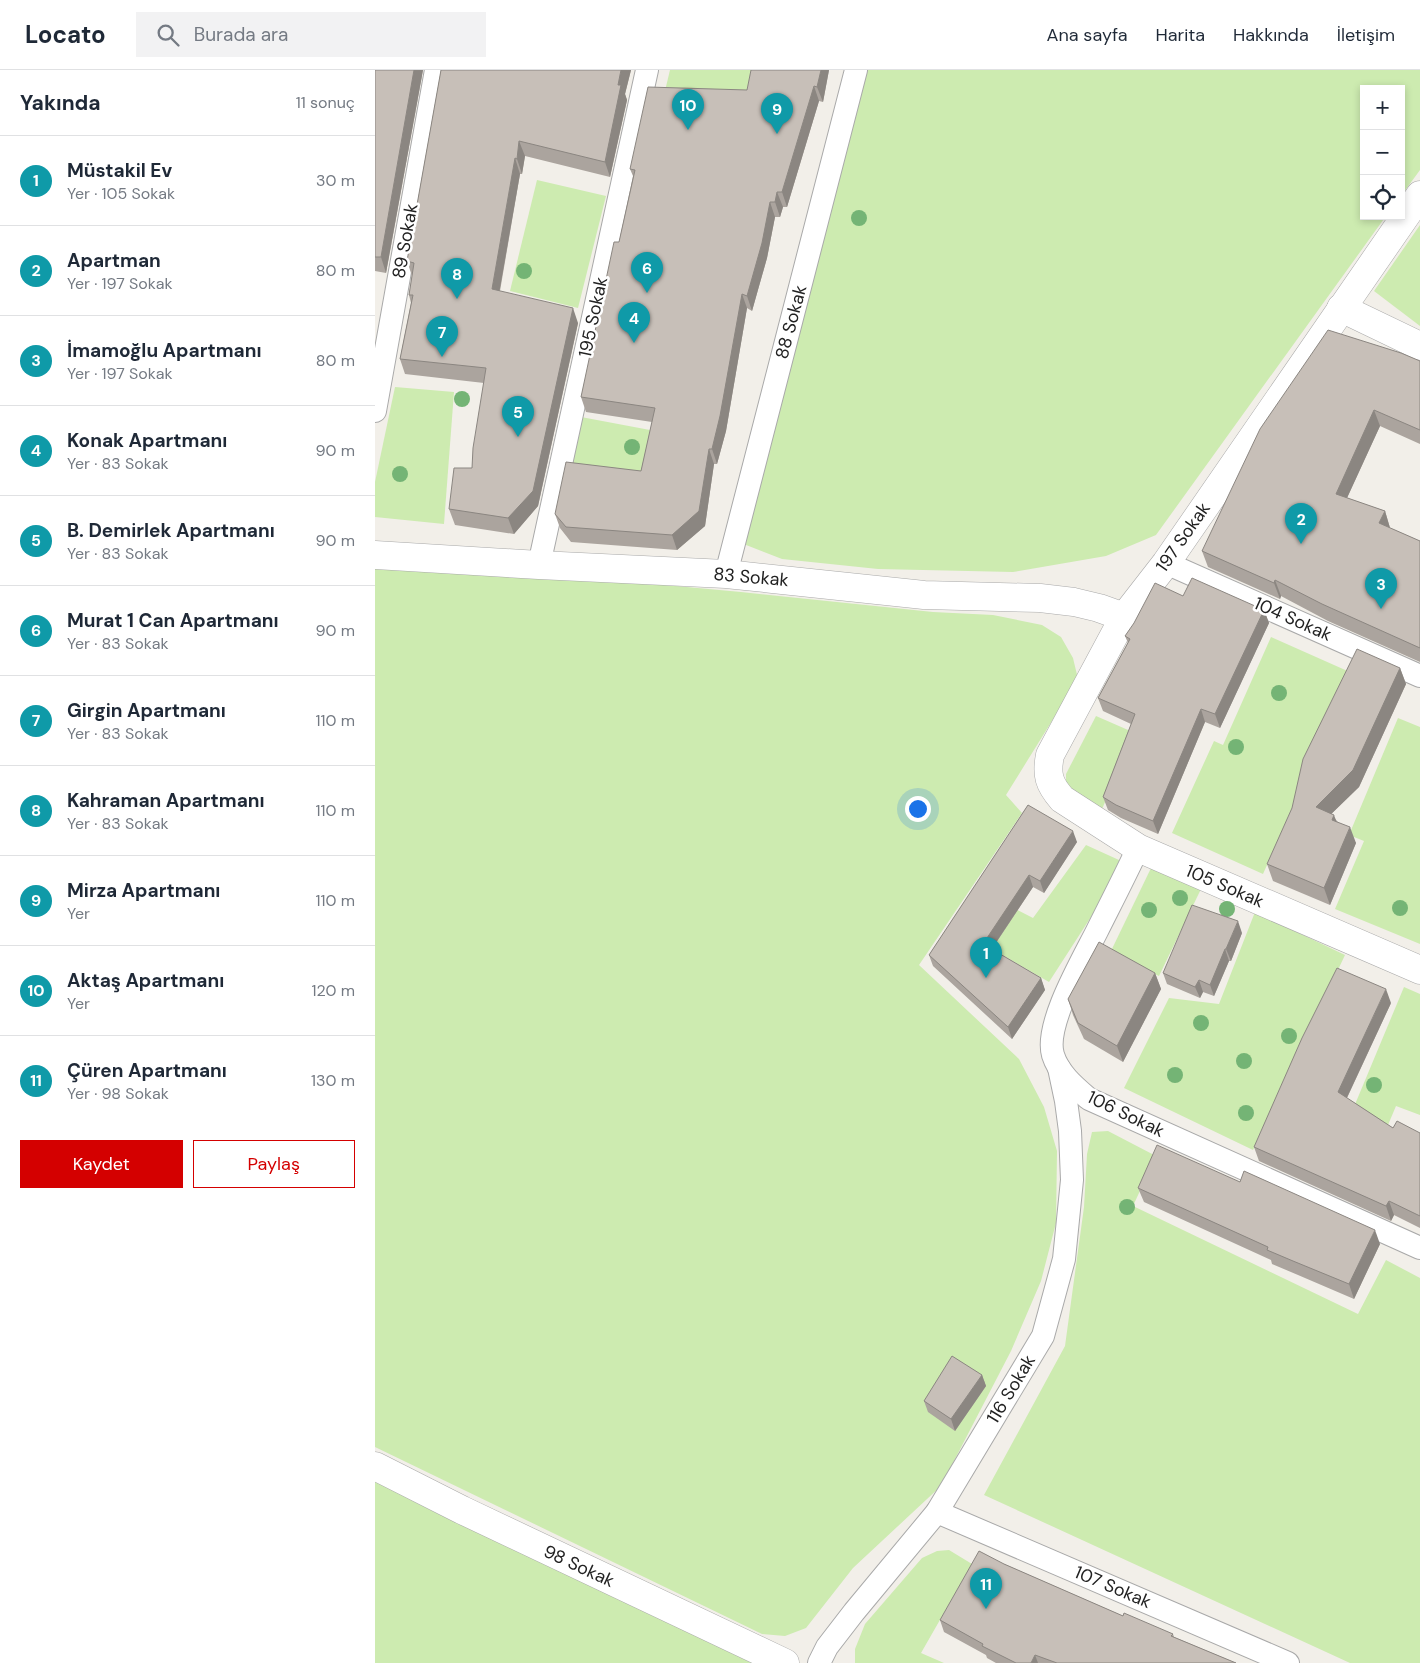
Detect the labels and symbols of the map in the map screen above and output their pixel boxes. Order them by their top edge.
pin: 10 [672,89,704,130]
pin: 9 [761,93,793,134]
street label: 89 Sokak [387,202,423,280]
pin: 6 [631,252,663,293]
pin: 8 [441,258,473,299]
street label: 195 Sokak [573,275,613,359]
street label: 88 Sokak [770,282,812,362]
pin: 4 [618,302,650,343]
pin: 7 [426,316,458,357]
pin: 5 [502,396,534,437]
street label: 197 Sokak [1150,497,1216,577]
pin: 2 [1285,503,1317,544]
street label: 83 Sokak [712,562,790,592]
pin: 3 [1365,568,1397,609]
street label: 104 Sokak [1250,591,1336,647]
your location [905,796,931,822]
street label: 105 Sokak [1182,859,1268,913]
pin: 1 [970,937,1002,978]
street label: 106 Sokak [1083,1085,1169,1143]
street label: 116 Sokak [981,1350,1041,1428]
street label: 98 Sokak [540,1539,618,1593]
street label: 107 Sokak [1071,1560,1155,1614]
pin: 11 [970,1568,1002,1609]

